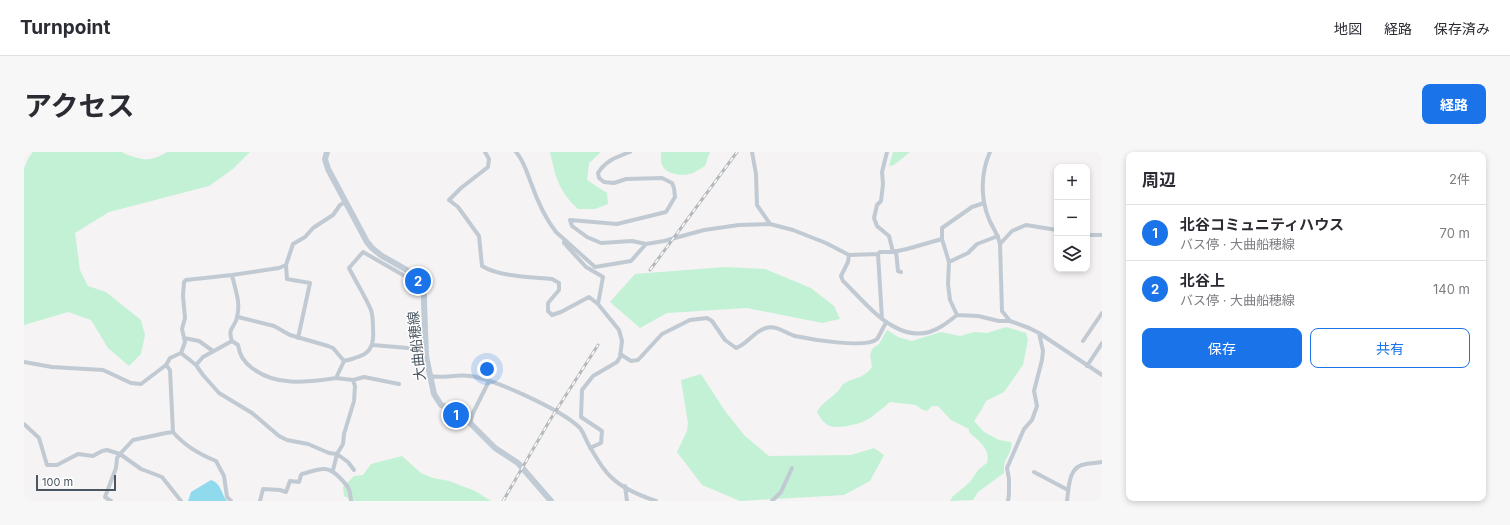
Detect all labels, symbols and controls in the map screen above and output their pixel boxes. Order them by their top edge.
text: Turnpoint [20,16,110,39]
text: 地図 [1334,20,1362,37]
text: 経路 [1384,20,1412,37]
text: 保存済み [1434,20,1490,37]
button: 経路 [1422,84,1486,124]
text: アクセス [24,89,135,123]
map controls [1054,164,1090,272]
button: + [1054,164,1090,200]
text: 周辺 [1142,170,1176,190]
text: 2件 [1449,171,1470,187]
button: − [1054,200,1090,236]
text: 北谷コミュニティハウス [1180,215,1344,234]
text: 1 [1152,225,1158,241]
text: 70 m [1440,225,1470,241]
button: layers [1054,236,1090,272]
text: バス停 · 大曲船穂線 [1180,236,1295,252]
pin: 2 [405,266,431,296]
text: 北谷上 [1180,271,1225,290]
text: 2 [1151,281,1159,297]
text: 140 m [1433,281,1470,297]
text: バス停 · 大曲船穂線 [1180,292,1295,308]
street label: 大曲船穂線 [404,310,428,382]
button: 保存 [1142,328,1302,368]
button: 共有 [1310,328,1470,368]
your location [477,359,497,379]
pin: 1 [443,400,469,430]
scale bar [36,473,116,492]
text: 100 m [42,475,73,489]

